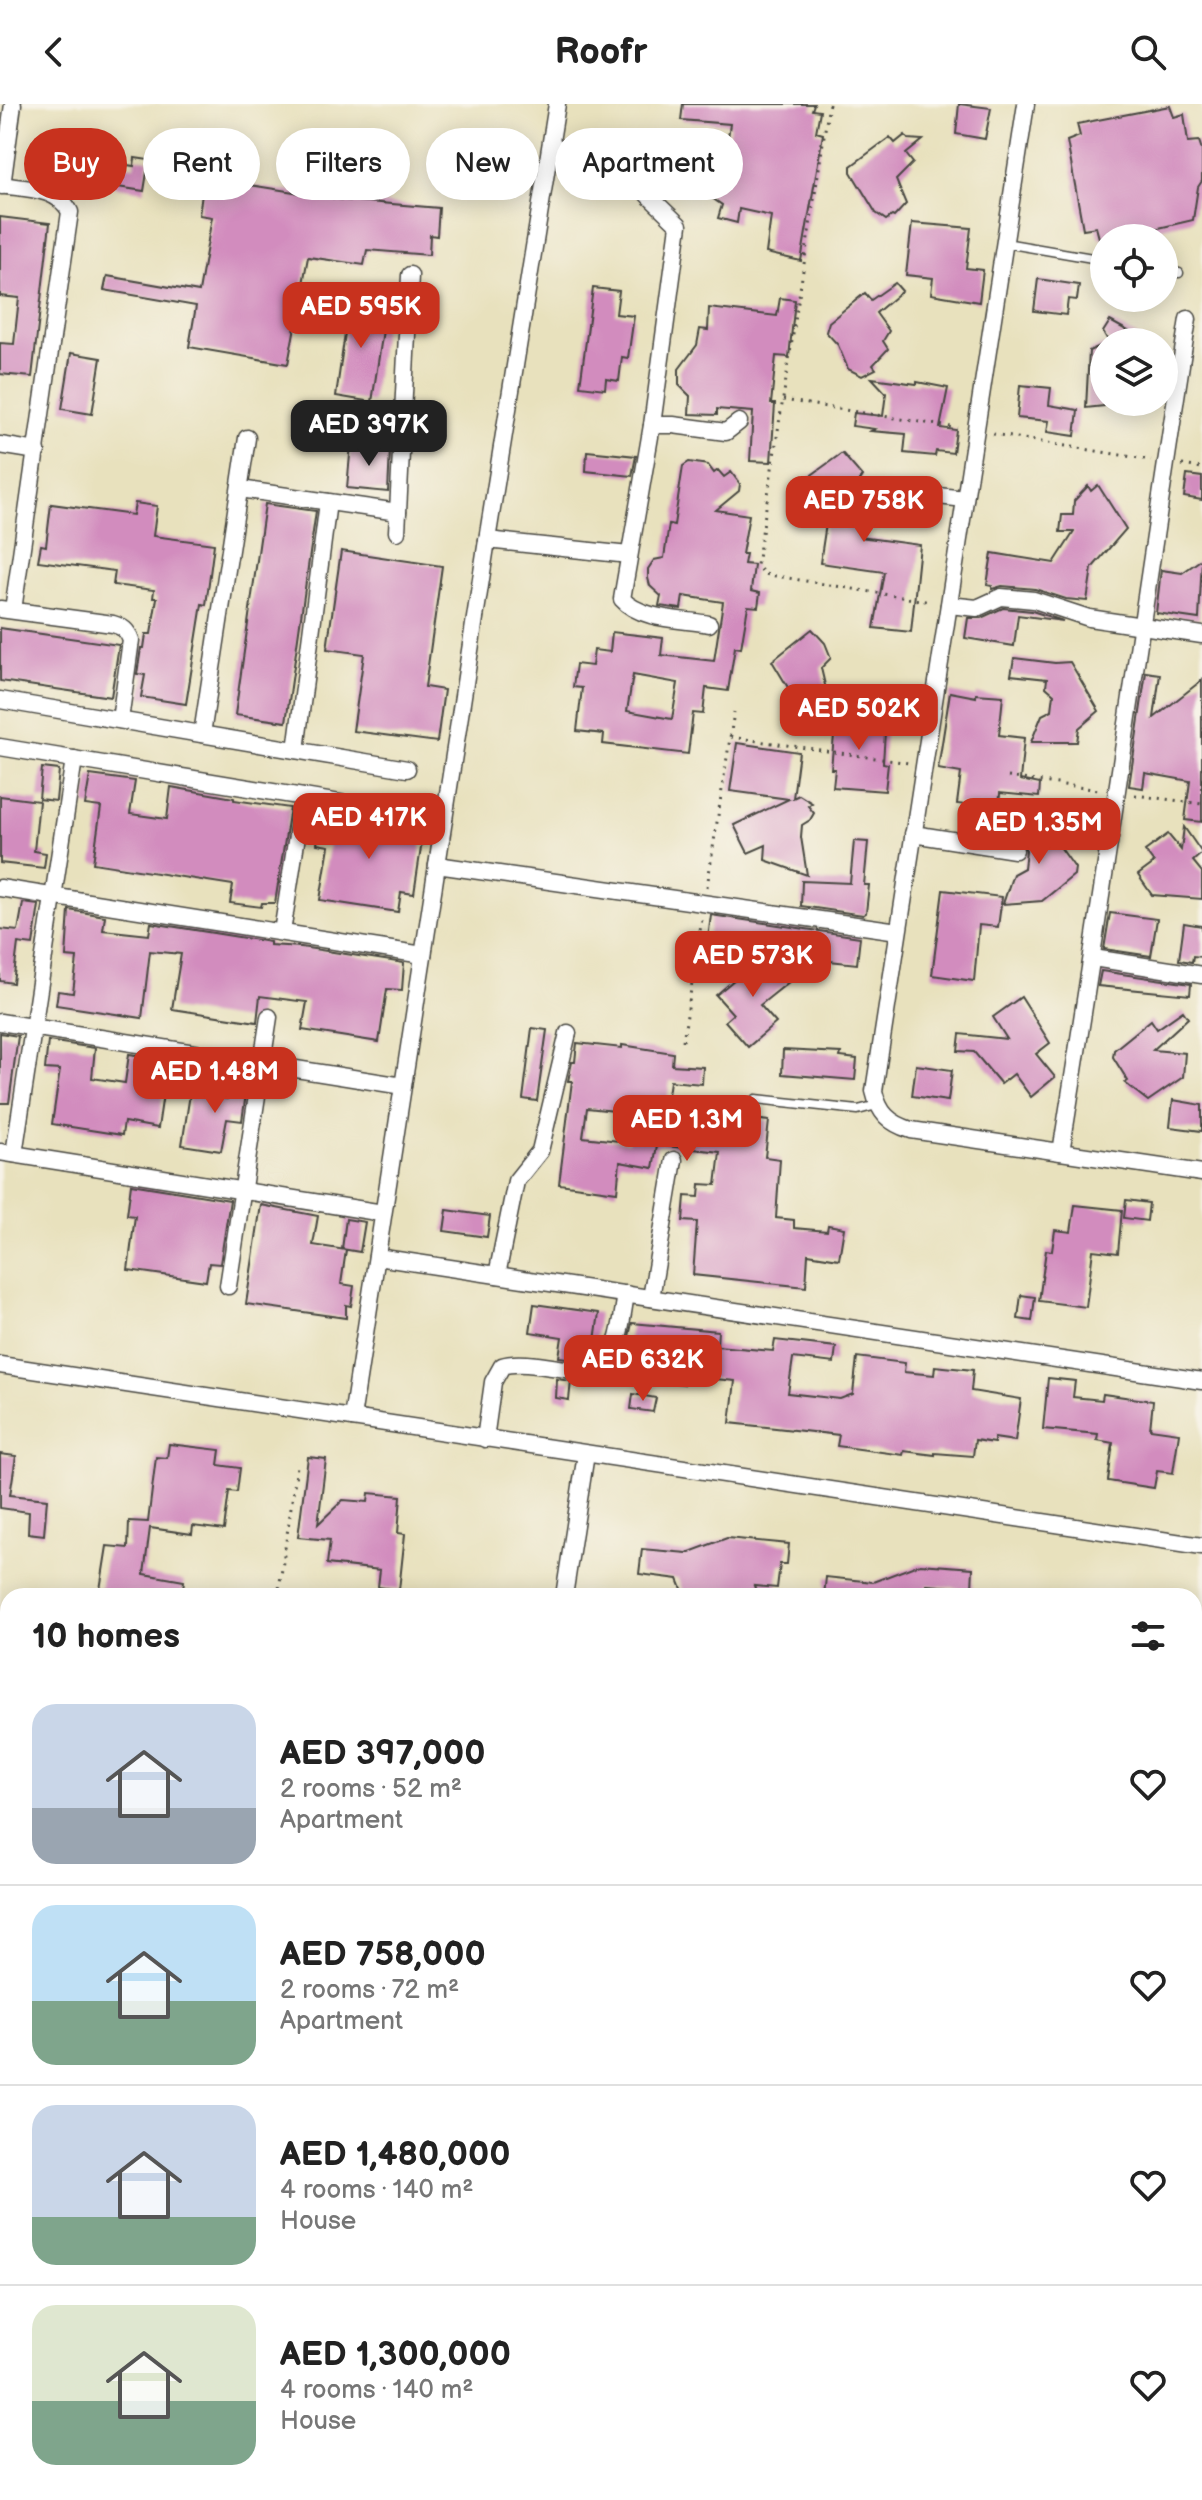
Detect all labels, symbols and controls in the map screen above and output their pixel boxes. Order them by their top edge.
icon: back [32,30,76,74]
icon: search [1126,30,1170,74]
text: Roofr [555,31,647,74]
chip: Buy [24,128,127,200]
chip: Rent [143,128,260,200]
chip: Filters [276,128,410,200]
chip: New [426,128,539,200]
chip: Apartment [555,128,743,200]
map controls [1090,224,1178,416]
button: locate [1090,224,1178,312]
pin: AED 595K [278,282,444,350]
text: AED 595K [301,292,421,323]
button: layers [1090,328,1178,416]
pin: AED 397K [286,400,452,468]
text: AED 397K [309,410,429,441]
pin: AED 758K [781,476,947,544]
text: AED 758K [804,486,924,517]
pin: AED 502K [776,684,942,752]
text: AED 502K [798,694,920,725]
pin: AED 417K [286,793,452,861]
pin: AED 1.35M [947,798,1131,866]
text: AED 417K [311,803,427,834]
text: AED 1.35M [975,808,1103,839]
pin: AED 573K [670,931,836,999]
text: AED 573K [693,941,813,972]
pin: AED 1.48M [123,1047,307,1115]
text: AED 1.48M [151,1057,279,1088]
pin: AED 1.3M [604,1095,770,1163]
text: AED 1.3M [631,1105,743,1136]
pin: AED 632K [560,1335,726,1403]
text: AED 632K [582,1345,704,1376]
icon: filters [1126,1614,1170,1658]
text: 10 homes [32,1616,180,1657]
text: AED 397,000 [280,1733,485,1774]
icon: home [96,1736,192,1832]
icon: heart [1126,1762,1170,1806]
text: 2 rooms · 52 m² [280,1774,462,1805]
text: Apartment [280,1805,403,1836]
text: AED 758,000 [280,1934,486,1975]
icon: home [96,1937,192,2033]
icon: heart [1126,1963,1170,2007]
text: 2 rooms · 72 m² [280,1975,459,2006]
text: Apartment [280,2006,403,2037]
text: AED 1,480,000 [280,2134,510,2175]
icon: home [96,2137,192,2233]
icon: heart [1126,2163,1170,2207]
text: 4 rooms · 140 m² [280,2175,474,2206]
text: House [280,2206,356,2237]
text: AED 1,300,000 [280,2334,511,2375]
icon: home [96,2337,192,2433]
icon: heart [1126,2363,1170,2407]
text: 4 rooms · 140 m² [280,2375,474,2406]
text: House [280,2406,356,2437]

